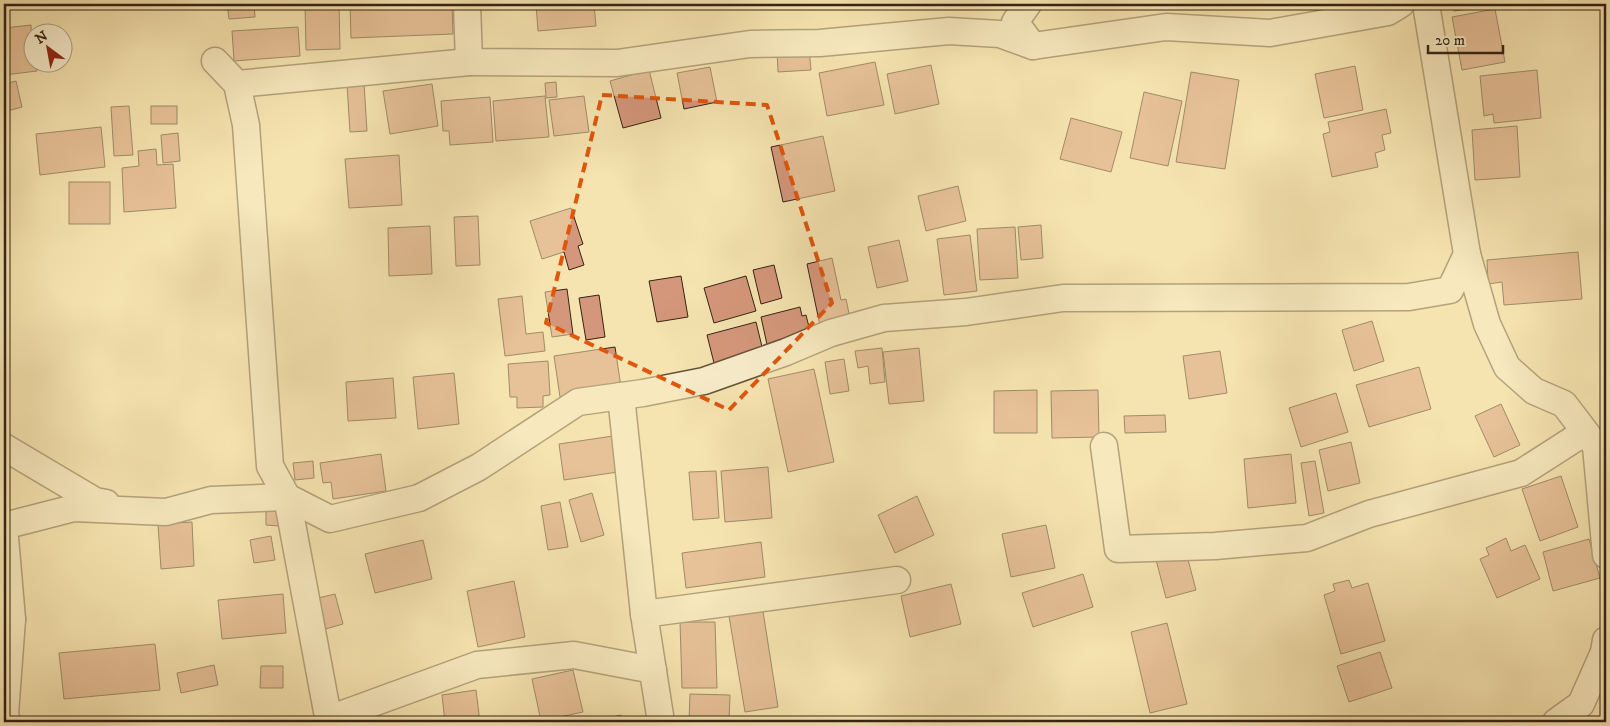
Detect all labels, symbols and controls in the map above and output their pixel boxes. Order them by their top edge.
north arrow [22,22,72,72]
scale bar [1428,22,1502,54]
text: N [32,27,52,49]
text: 20 m [1435,31,1465,50]

